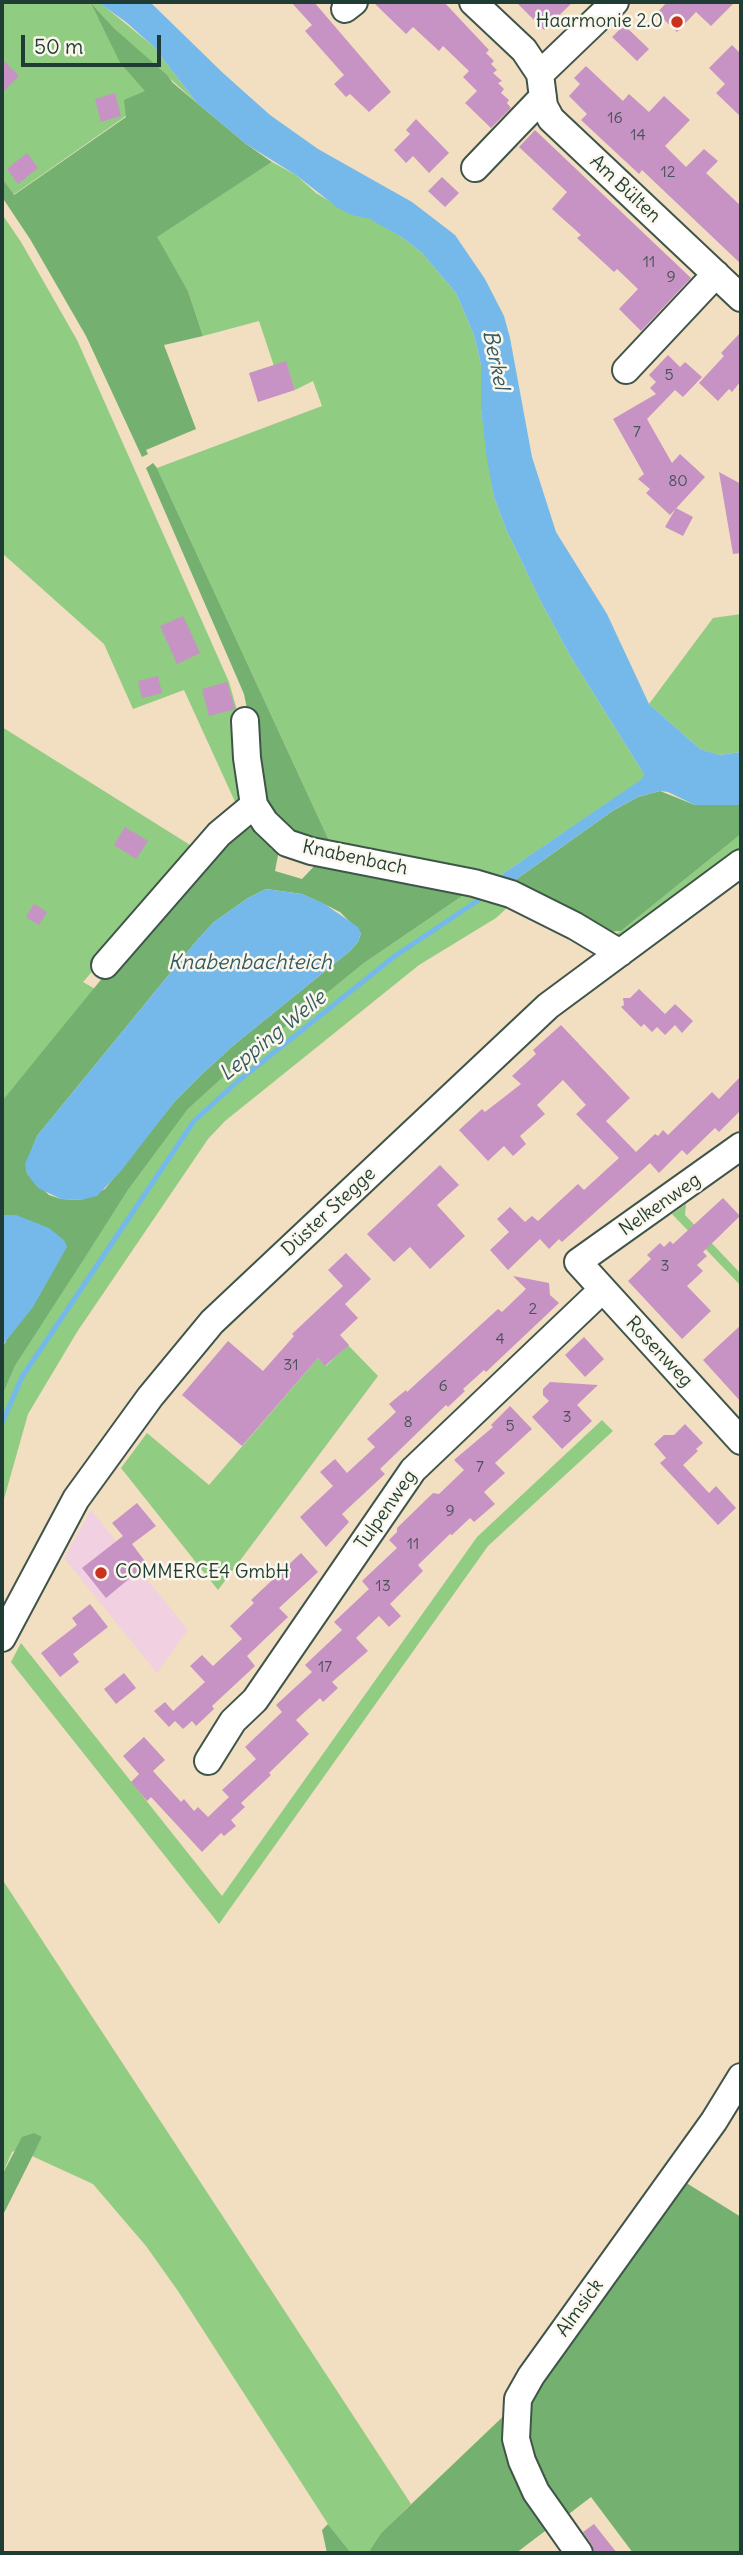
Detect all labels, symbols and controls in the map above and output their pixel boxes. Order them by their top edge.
place label: Haarmonie 2.0 [536,11,663,33]
marker: Haarmonie 2.0 [669,14,685,30]
scale bar [24,21,164,65]
text: 50 m [34,33,83,60]
house number: 16 [607,108,623,128]
house number: 14 [630,125,646,145]
street label: Am Bülten [585,150,665,228]
house number: 12 [660,162,676,182]
house number: 11 [643,252,655,272]
house number: 9 [666,267,676,287]
water label: Berkel [476,328,514,392]
house number: 5 [664,365,674,385]
house number: 7 [633,422,641,442]
house number: 80 [668,471,688,491]
street label: Knabenbach [300,836,410,880]
water label: Knabenbachteich [168,950,332,976]
water label: Lepping Welle [215,985,331,1087]
street label: Düster Stegge [277,1163,381,1261]
street label: Nelkenweg [615,1169,705,1241]
house number: 3 [660,1256,670,1276]
house number: 2 [529,1299,537,1319]
street label: Rosenweg [621,1312,697,1392]
house number: 4 [495,1329,505,1349]
house number: 31 [283,1355,299,1375]
house number: 6 [438,1376,448,1396]
house number: 3 [562,1407,572,1427]
house number: 8 [403,1412,413,1432]
house number: 5 [505,1416,515,1436]
house number: 7 [476,1457,484,1477]
street label: Tulpenweg [350,1466,422,1554]
house number: 9 [445,1501,455,1521]
house number: 11 [407,1534,419,1554]
place label: COMMERCE4 GmbH [115,1562,289,1584]
marker: COMMERCE4 GmbH [93,1565,109,1581]
house number: 13 [375,1576,391,1596]
house number: 17 [318,1657,332,1677]
street label: Almsick [552,2275,608,2341]

